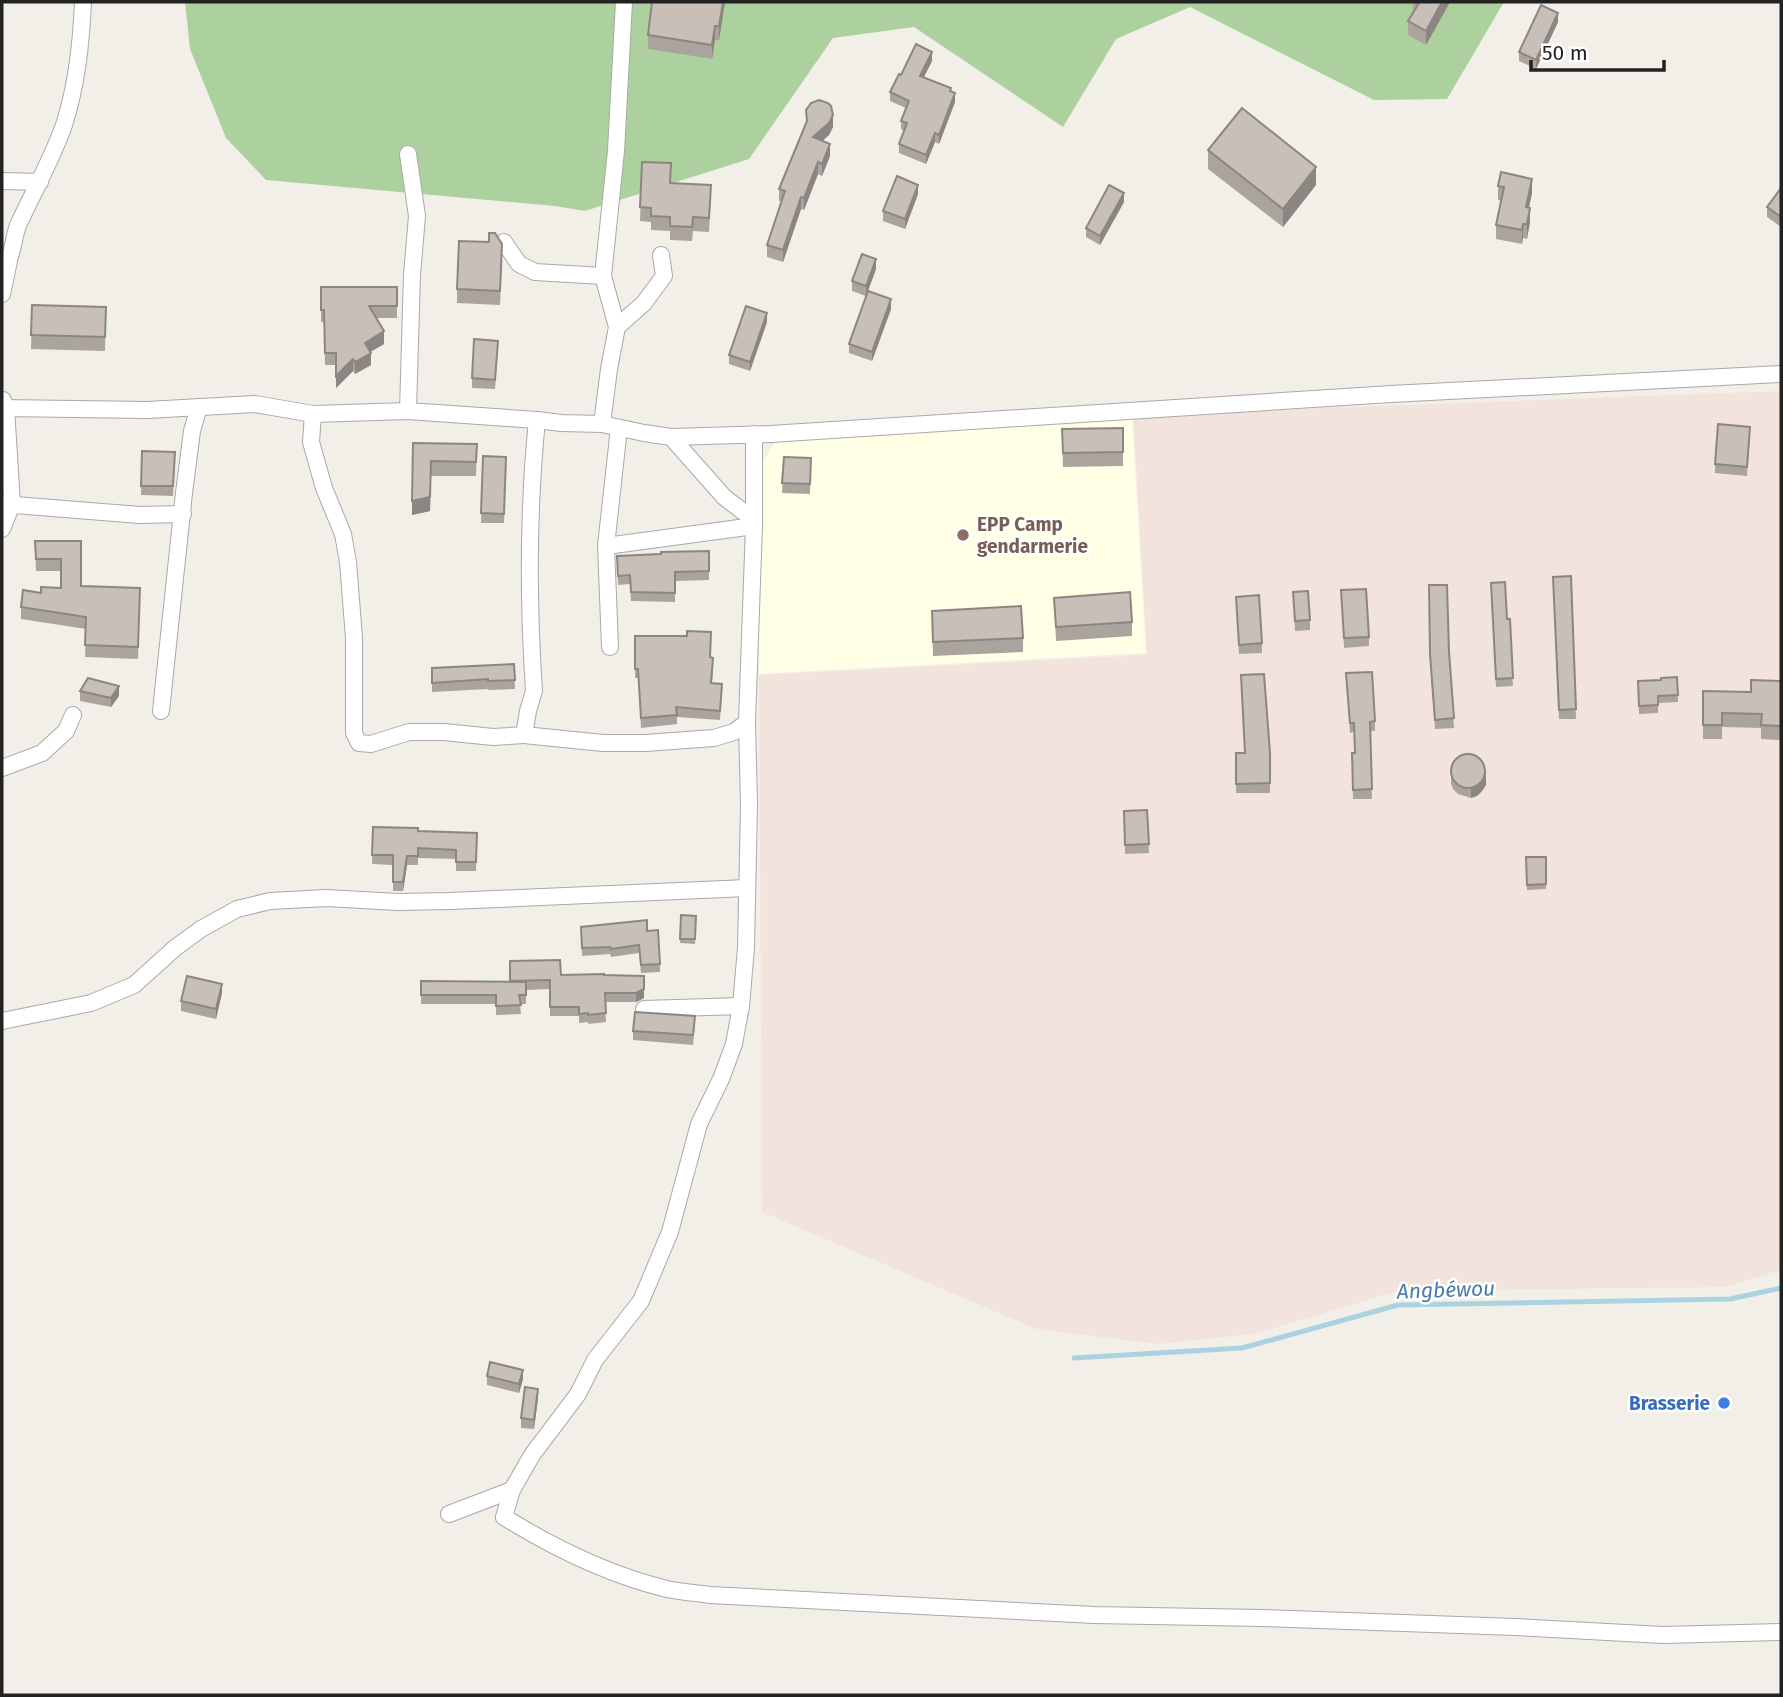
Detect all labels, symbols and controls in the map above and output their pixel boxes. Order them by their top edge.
scale bar [1531,28,1664,72]
text: 50 m [1542,40,1588,66]
place label: EPP Camp gendarmerie [977,513,1088,558]
marker: EPP Camp gendarmerie [955,527,971,543]
water label: Angbéwou [1395,1275,1496,1305]
place label: Brasserie [1629,1392,1710,1415]
marker: Brasserie [1716,1395,1732,1411]

